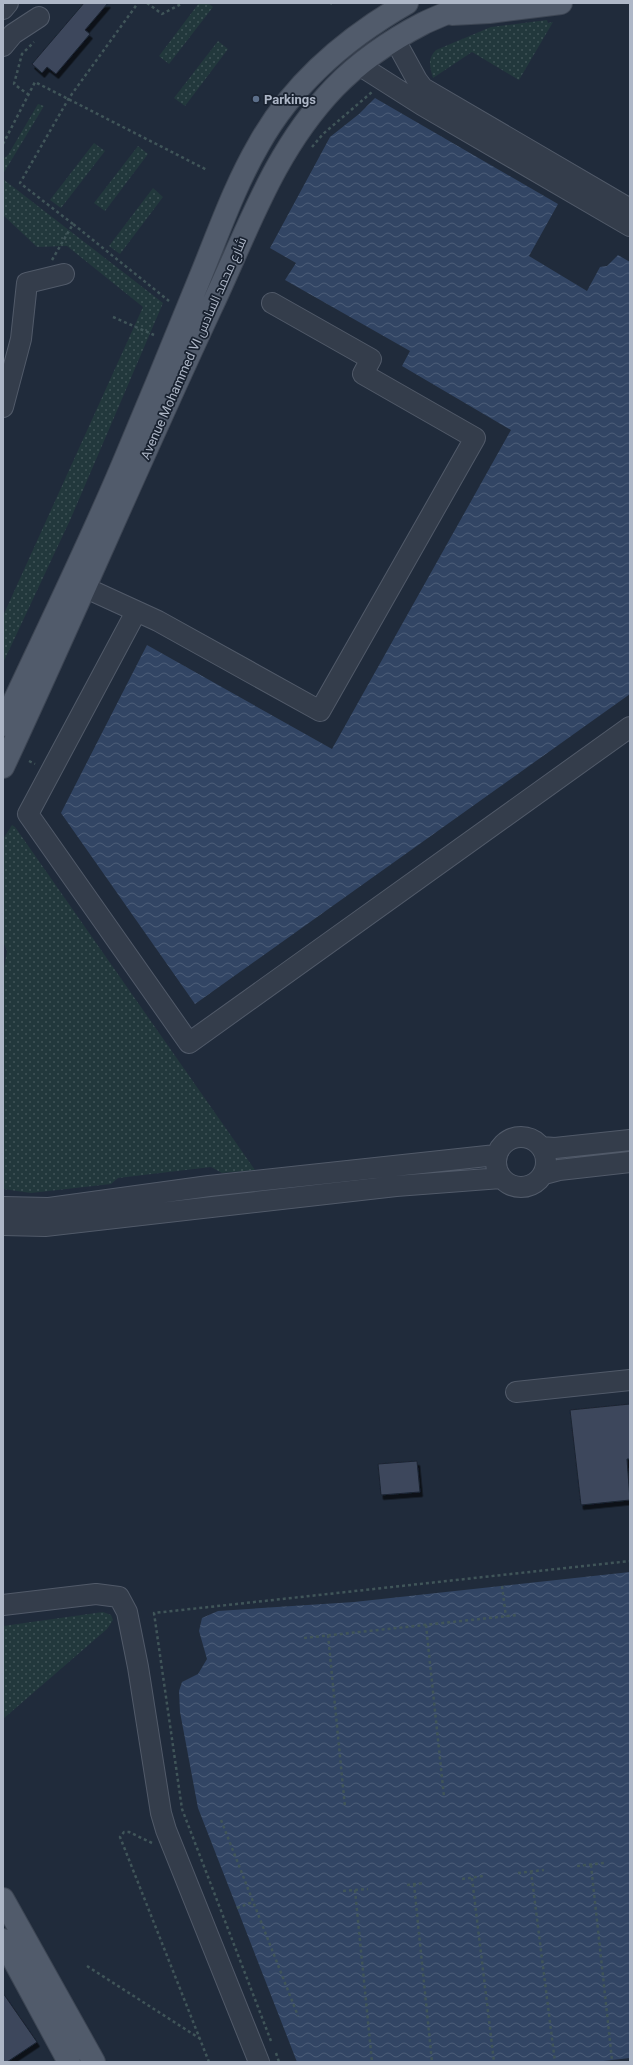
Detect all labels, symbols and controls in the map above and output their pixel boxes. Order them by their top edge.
place label: Parkings [264,92,316,107]
marker: Parkings [251,94,261,104]
street label: Avenue Mohammed VI شارع محمد السادس [137,235,250,462]

